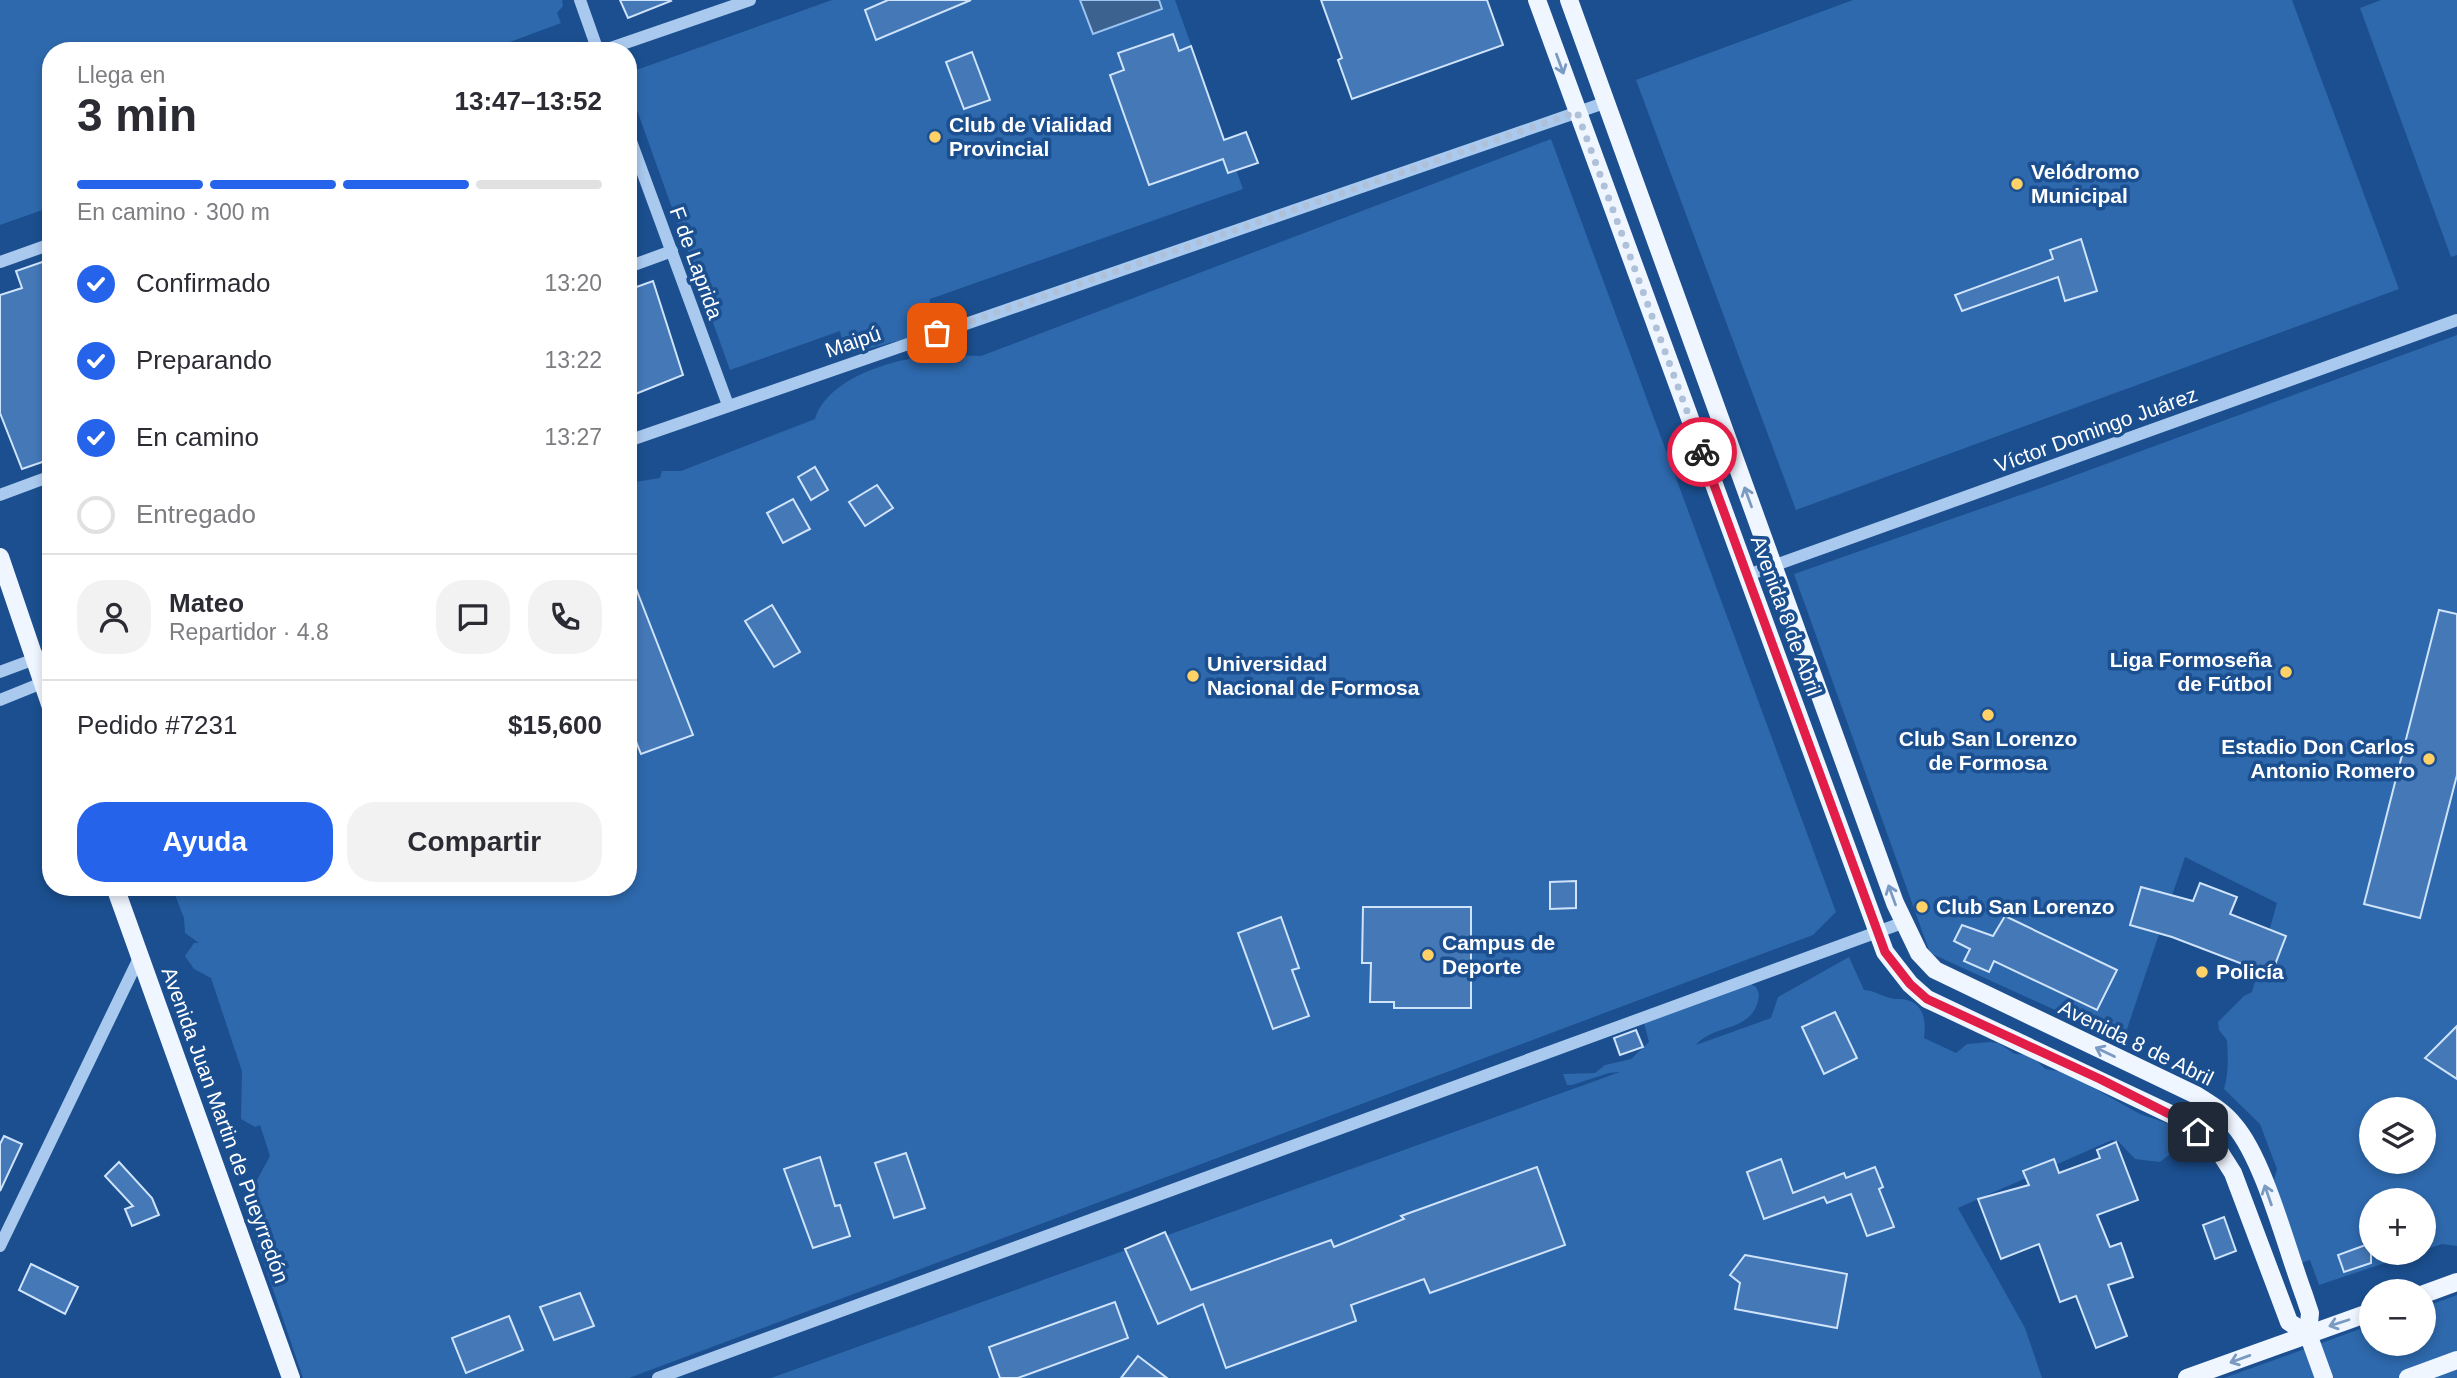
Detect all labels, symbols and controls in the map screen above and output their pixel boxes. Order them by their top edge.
one-way arrow [1555,53,1567,75]
text: Llega en [77,62,165,88]
text: 13:47–13:52 [455,86,602,116]
text: 3 min [77,89,197,141]
place label: Club de Vialidad Provincial [949,113,1112,160]
marker: Club de Vialidad Provincial [927,129,943,145]
place label: Velódromo Municipal [2031,160,2140,207]
marker: Velódromo Municipal [2009,176,2025,192]
text: En camino · 300 m [77,199,270,225]
street label: F de Laprida [665,203,728,322]
icon: check [77,265,115,303]
text: Confirmado [136,268,270,298]
text: 13:20 [544,270,602,296]
pin [907,303,967,363]
icon: bag [918,314,956,352]
street label: Maipú [822,321,884,362]
icon: check [77,342,115,380]
text: Preparando [136,345,272,375]
text: 13:22 [544,347,602,373]
street label: Víctor Domingo Juárez [1992,382,2200,477]
courier [1667,417,1737,487]
icon: check [77,419,115,457]
text: En camino [136,422,259,452]
text: 13:27 [544,424,602,450]
icon: bike [1683,433,1721,471]
one-way arrow [1741,486,1753,508]
text: Entregado [136,499,256,529]
street label: Avenida 8 de Abril [1747,533,1826,699]
button: person [77,580,151,654]
button: chat [436,580,510,654]
button: phone [528,580,602,654]
text: Mateo [169,588,244,618]
text: Repartidor · 4.8 [169,619,329,645]
place label: Liga Formoseña de Fútbol [2110,648,2272,695]
place label: Universidad Nacional de Formosa [1207,652,1420,699]
marker: Liga Formoseña de Fútbol [2278,664,2294,680]
marker: Universidad Nacional de Formosa [1185,668,1201,684]
marker: Club San Lorenzo de Formosa [1980,707,1996,723]
text: Pedido #7231 [77,710,237,740]
text: $15,600 [508,710,602,740]
place label: Club San Lorenzo de Formosa [1899,727,2077,774]
place label: Estadio Don Carlos Antonio Romero [2221,735,2415,782]
marker: Estadio Don Carlos Antonio Romero [2421,751,2437,767]
button: Ayuda [77,802,333,882]
button: Compartir [347,802,602,882]
one-way arrow [1885,885,1897,907]
place label: Club San Lorenzo [1936,895,2115,918]
marker: Club San Lorenzo [1914,899,1930,915]
place label: Campus de Deporte [1442,931,1555,978]
marker: Campus de Deporte [1420,947,1436,963]
place label: Policía [2216,960,2284,983]
street label: Avenida Juan Martin de Pueyrredón [157,964,294,1286]
marker: Policía [2194,964,2210,980]
street label: Avenida 8 de Abril [2055,995,2217,1090]
one-way arrow [2095,1045,2116,1059]
map controls [2359,1097,2436,1356]
button: layers [2359,1097,2436,1174]
pin [2168,1102,2228,1162]
icon: home [2179,1113,2217,1151]
one-way arrow [2261,1184,2274,1206]
button: + [2359,1188,2436,1265]
button: − [2359,1279,2436,1356]
one-way arrow [2329,1318,2351,1330]
one-way arrow [2229,1354,2251,1366]

